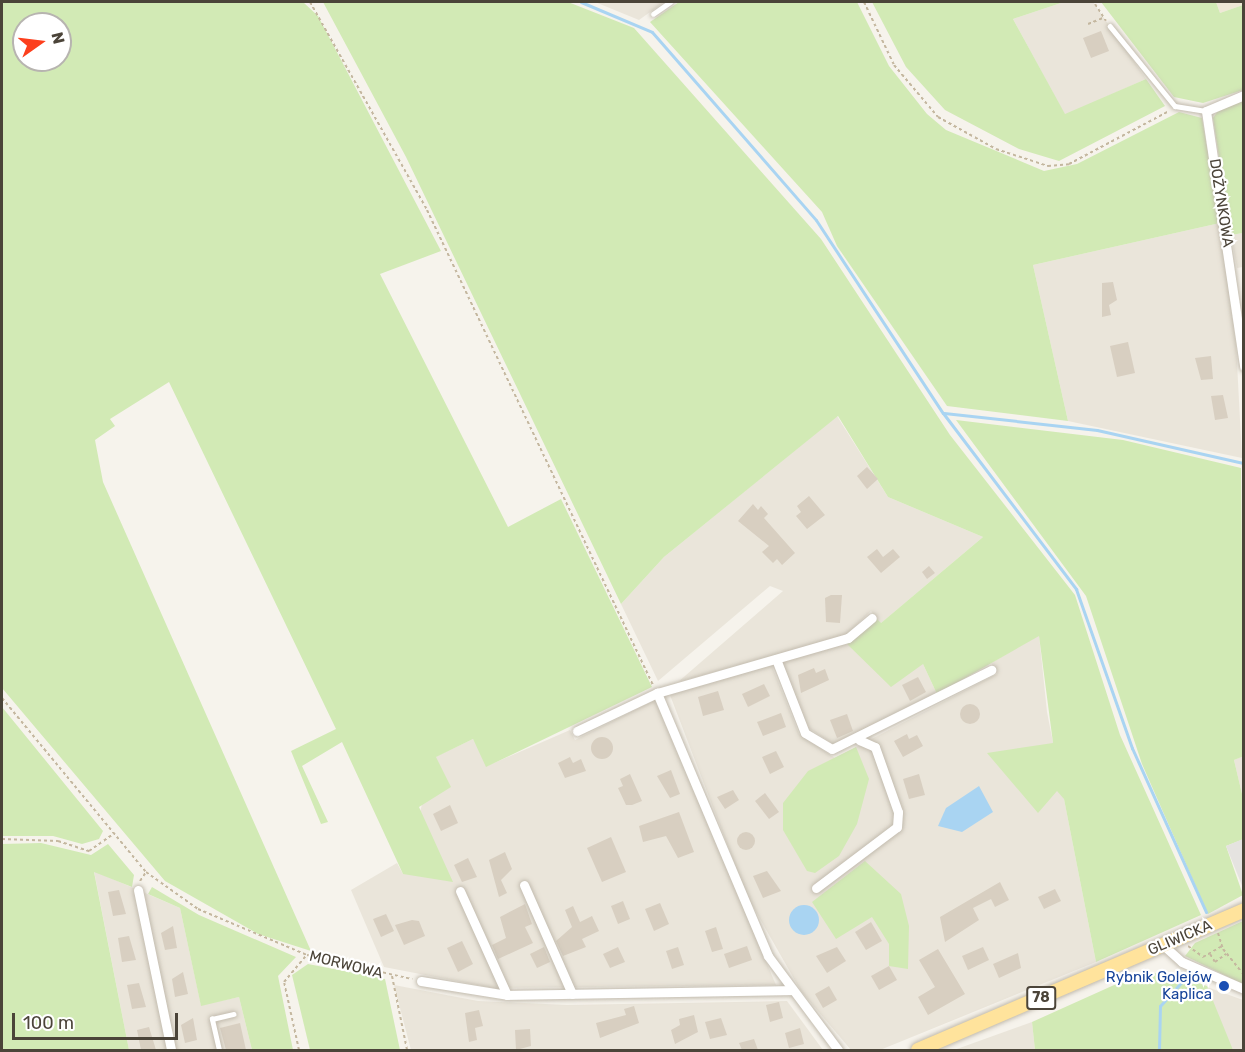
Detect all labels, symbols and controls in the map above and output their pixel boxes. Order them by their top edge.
north arrow [12,12,72,72]
text: N [47,30,69,46]
street label: DOŻYNKOWA [1205,157,1237,249]
street label: GLIWICKA [1145,916,1215,960]
street label: MORWOWA [307,947,385,983]
place label: Rybnik Golejów Kaplica [1106,968,1212,1003]
marker: Rybnik Golejów Kaplica [1217,979,1231,993]
road number: 78 [1026,987,1056,1009]
scale bar [15,1001,182,1039]
text: 100 m [23,1012,74,1034]

